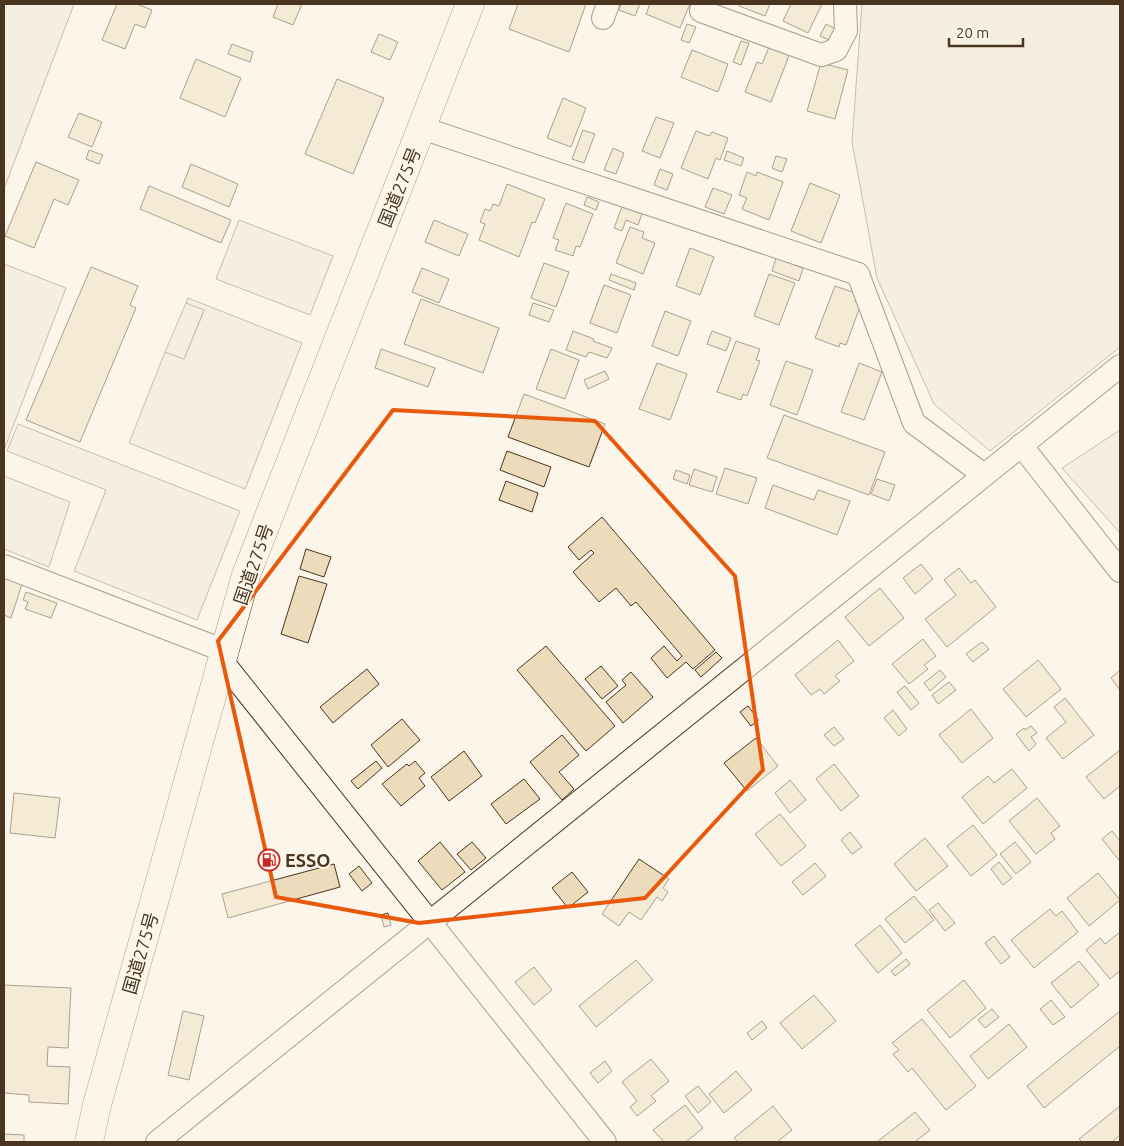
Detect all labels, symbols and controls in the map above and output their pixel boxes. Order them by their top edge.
scale bar [949,15,1023,47]
text: 20 m [956,24,989,41]
street label: 国道275号 [374,144,424,230]
street label: 国道275号 [230,521,276,607]
fuel station icon: ESSO [257,848,281,872]
place label: ESSO [285,850,330,870]
street label: 国道275号 [119,910,161,996]

